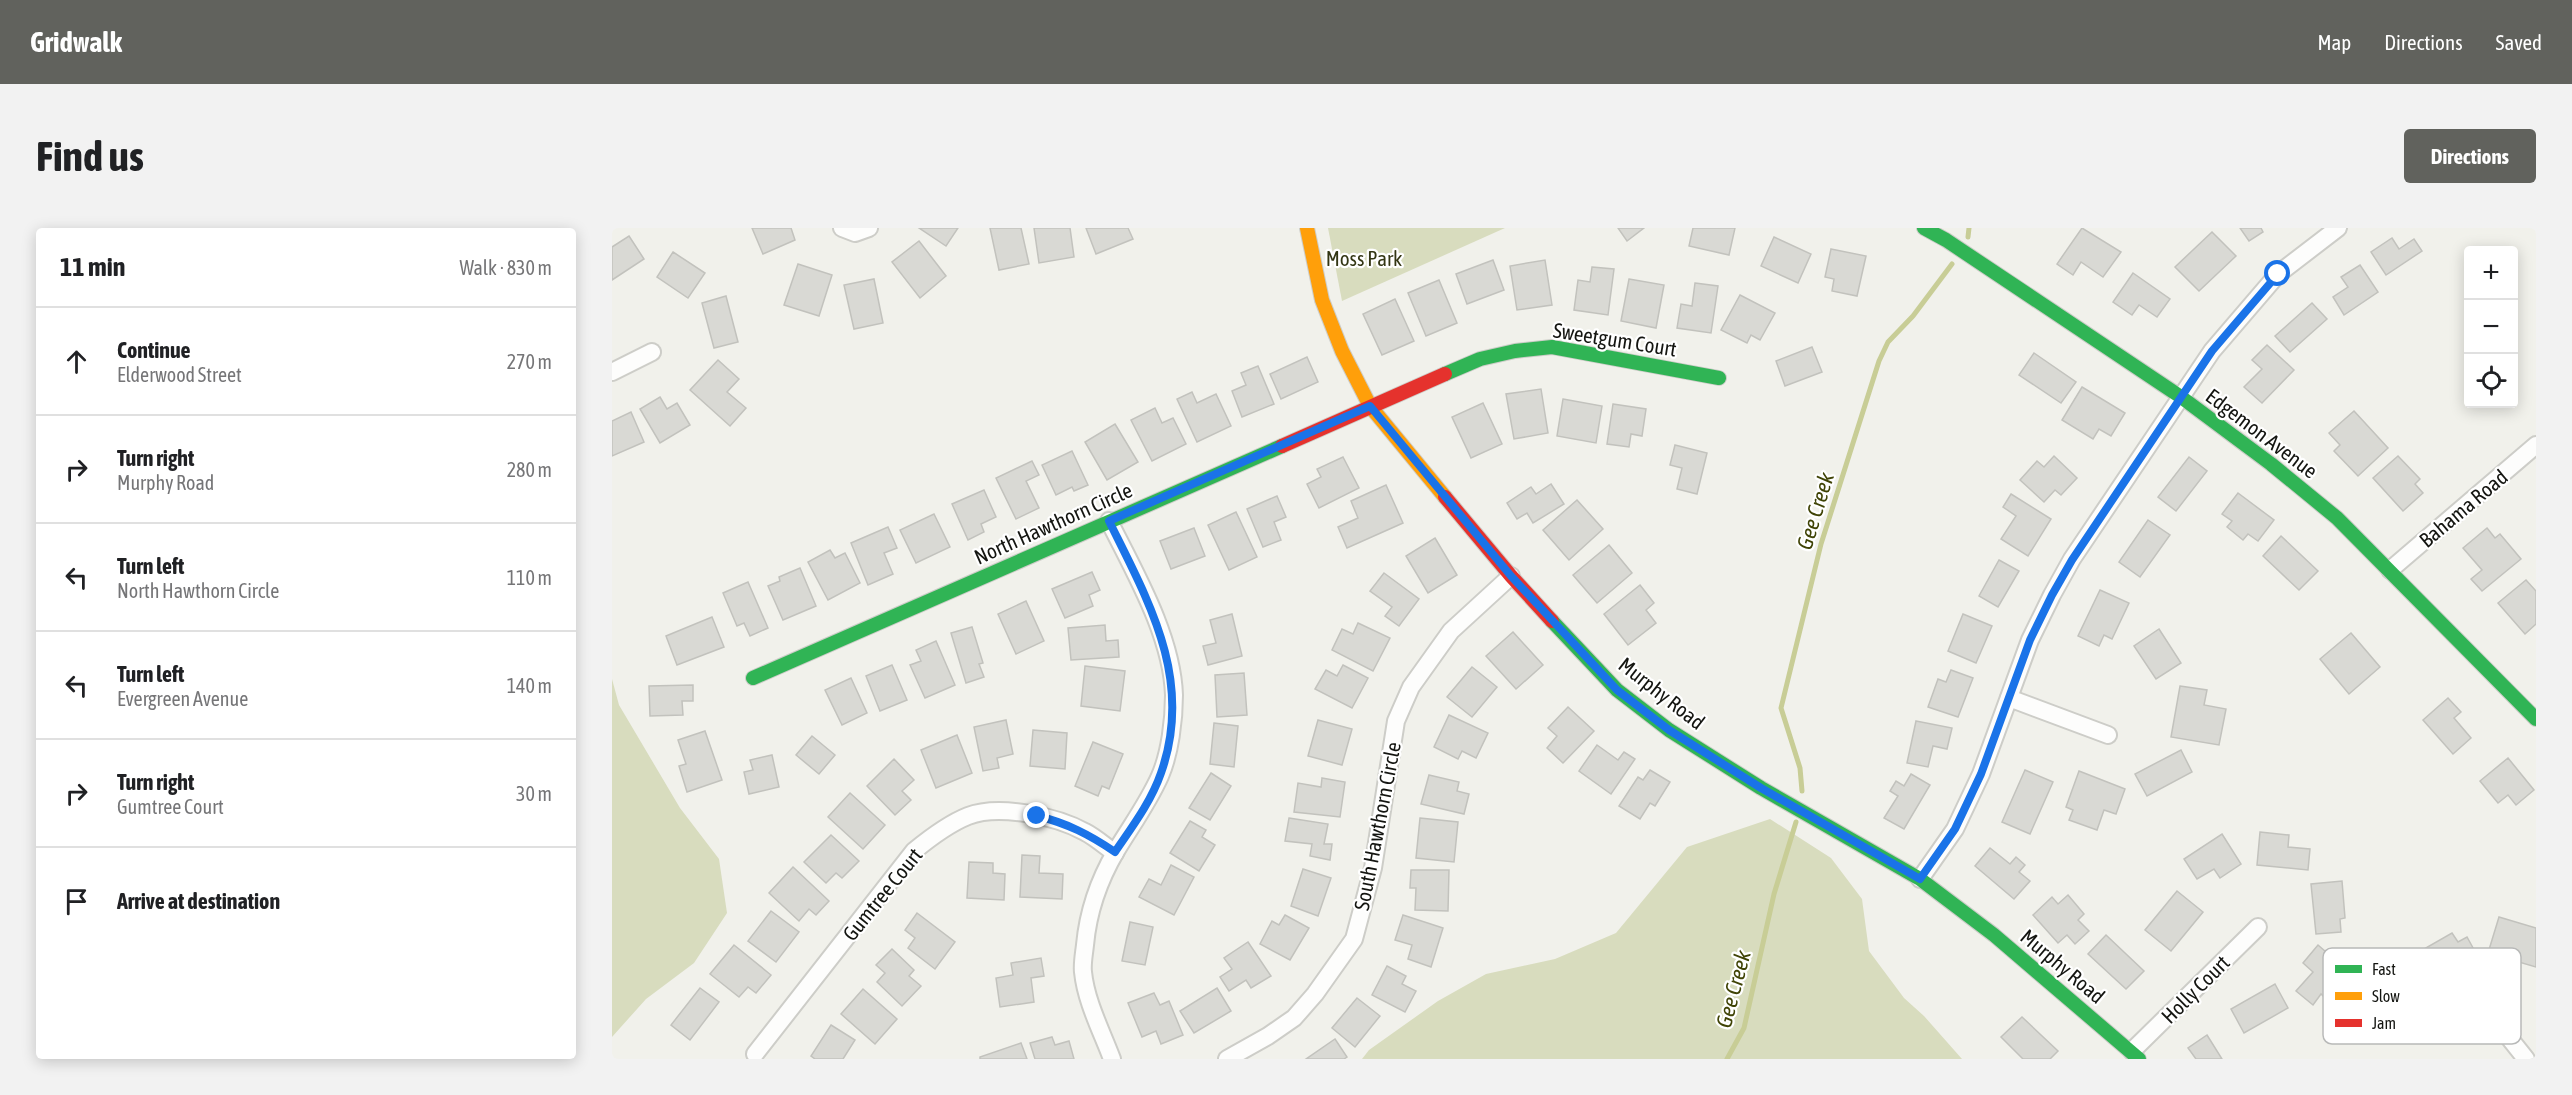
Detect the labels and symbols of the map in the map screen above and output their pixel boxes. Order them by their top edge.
park label: Moss Park [1326,246,1402,270]
route start [2264,260,2290,286]
street label: Sweetgum Court [1552,317,1678,361]
street label: Edgemon Avenue [2202,383,2322,483]
street label: Bahama Road [2414,464,2512,552]
water label: Gee Creek [1791,469,1839,553]
street label: North Hawthorn Circle [970,477,1136,569]
street label: Murphy Road [1614,652,1710,734]
street label: South Hawthorn Circle [1349,740,1405,912]
route end [1023,802,1049,828]
street label: Gumtree Court [837,843,927,945]
street label: Murphy Road [2016,924,2110,1008]
water label: Gee Creek [1710,947,1756,1031]
legend [2323,948,2521,1044]
street label: Holly Court [2156,950,2234,1028]
text: Fast [2372,960,2396,978]
text: Slow [2372,987,2400,1005]
text: Jam [2372,1014,2396,1032]

